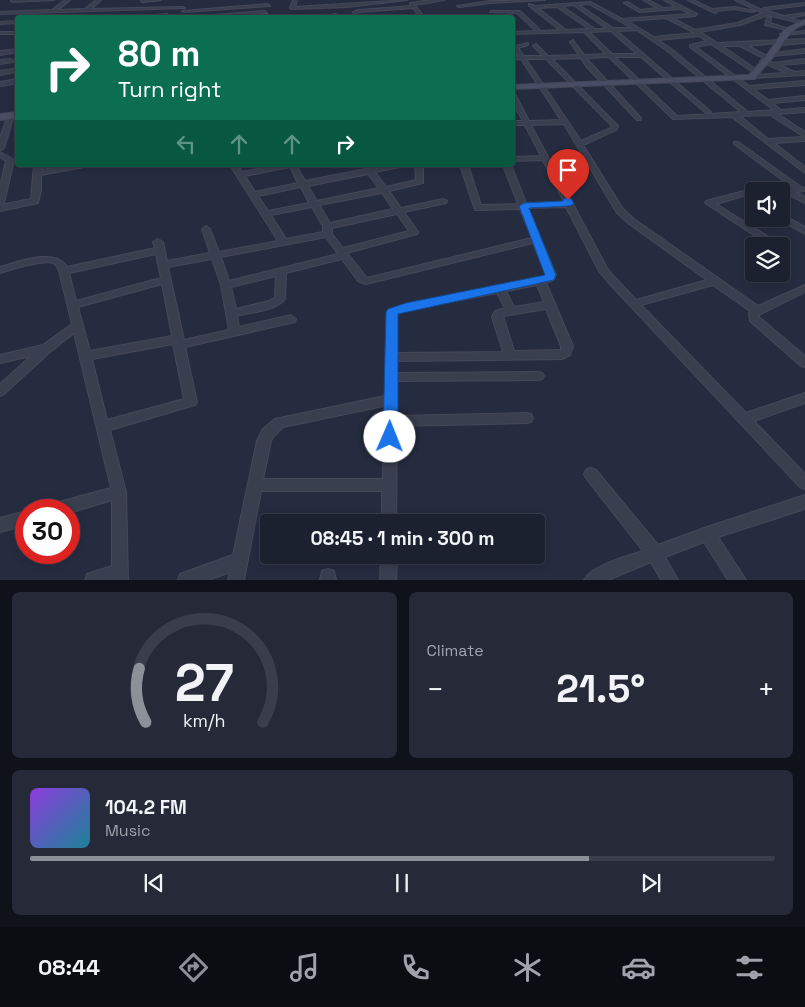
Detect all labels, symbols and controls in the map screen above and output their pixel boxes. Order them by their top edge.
text: 80 m [118,32,200,76]
icon: right [35,35,100,100]
text: Turn right [118,75,221,103]
icon: left [172,130,200,158]
icon: ahead [225,130,253,158]
icon: ahead [278,130,306,158]
icon: right [331,130,359,158]
pin [547,149,589,200]
icon: arrive [554,156,582,184]
map controls [745,182,790,282]
button: sound [745,182,790,227]
button: layers [745,237,790,282]
position arrow [363,410,415,462]
speed limit sign: 30 [15,499,80,564]
text: 08:45 · 1 min · 300 m [310,526,495,551]
text: Climate [427,640,484,661]
text: 27 [175,650,234,716]
text: 21.5° [556,665,645,713]
text: − [427,671,444,707]
text: + [758,671,775,707]
text: km/h [183,709,226,732]
text: 104.2 FM [105,795,187,820]
text: Music [105,820,151,841]
icon: previous [140,869,168,897]
icon: pause [388,869,416,897]
icon: next [637,869,665,897]
icon: directions [176,950,211,985]
icon: music [287,950,322,985]
icon: phone [398,950,433,985]
icon: climate [510,950,545,985]
icon: car [621,950,656,985]
icon: filters [732,950,767,985]
text: 08:44 [38,953,100,981]

